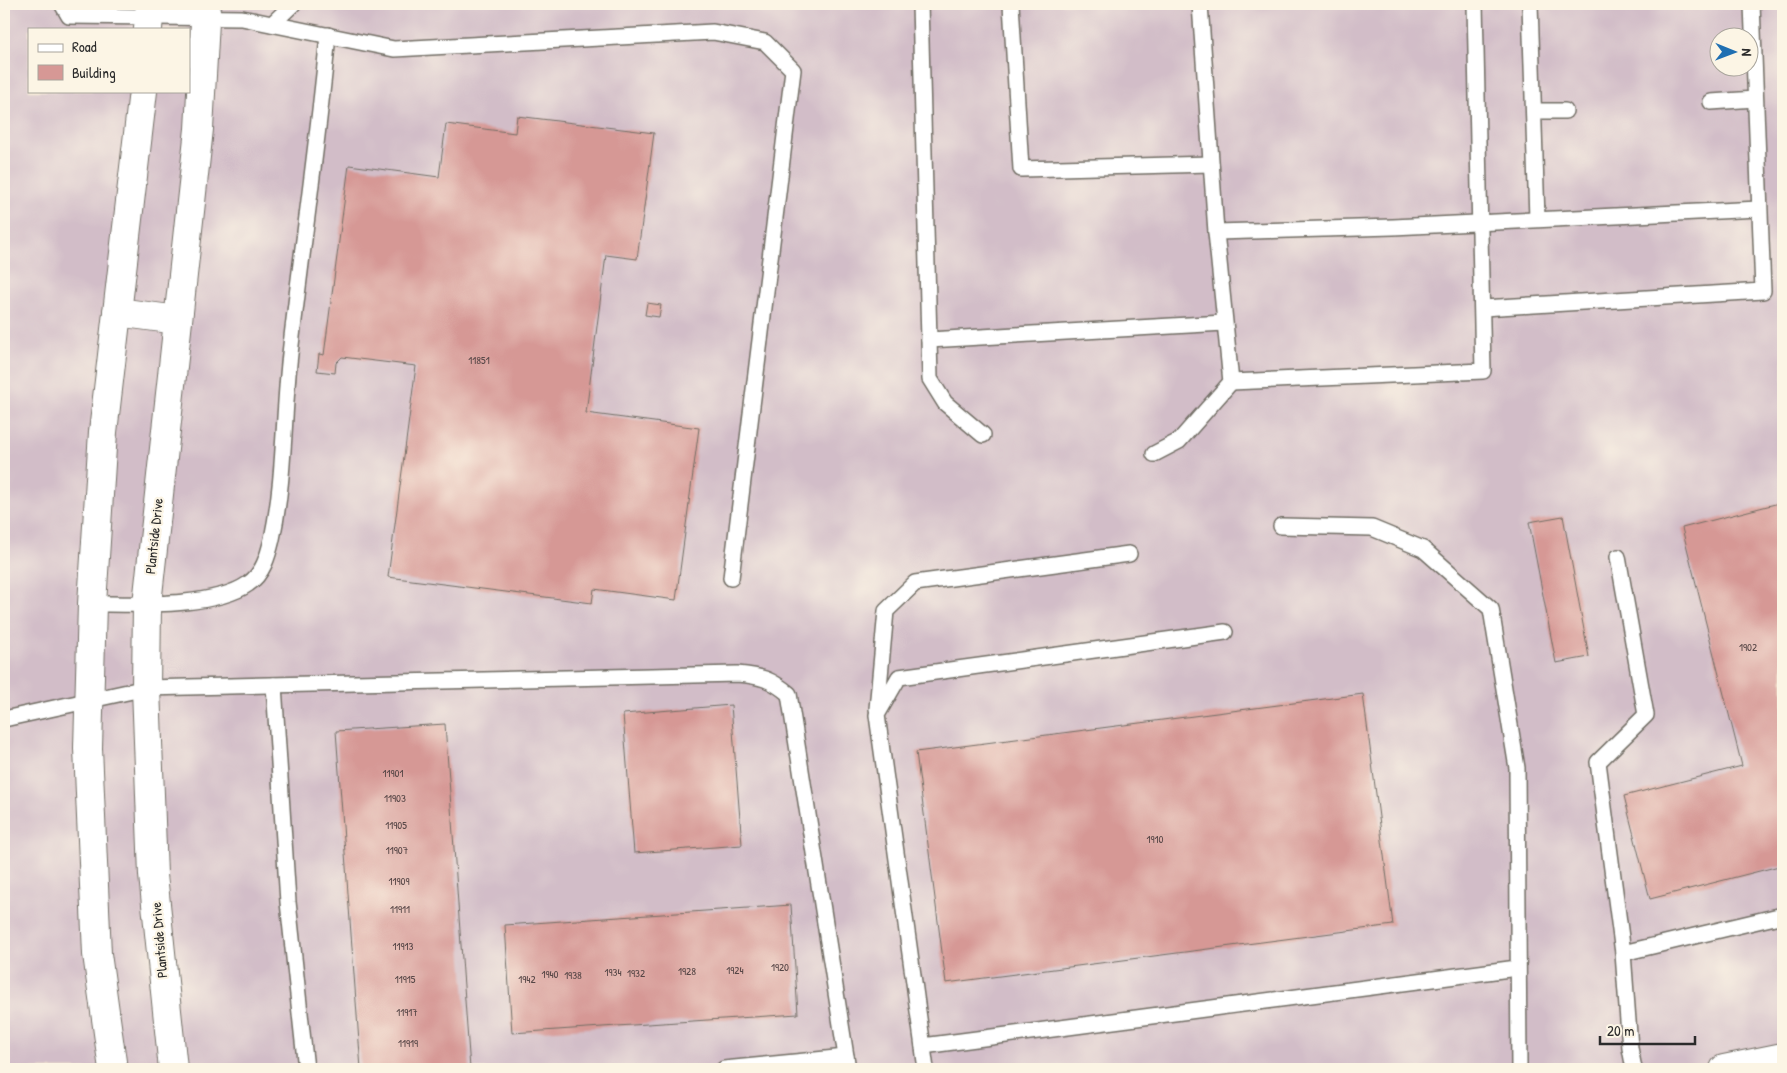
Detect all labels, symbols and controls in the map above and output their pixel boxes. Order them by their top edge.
legend [28,28,190,92]
north arrow [1710,28,1760,78]
text: Road [72,36,97,57]
text: N [1738,48,1757,57]
text: Building [72,62,116,83]
house number: 11851 [468,353,490,367]
street label: Plantside Drive [140,497,167,575]
house number: 1902 [1739,640,1757,654]
house number: 11901 [383,766,403,780]
house number: 11903 [384,791,406,805]
house number: 11905 [385,818,407,832]
house number: 1910 [1147,832,1164,846]
house number: 11907 [386,843,408,857]
house number: 11909 [389,874,410,888]
street label: Plantside Drive [146,901,171,979]
house number: 11911 [390,902,410,916]
house number: 11913 [393,939,414,953]
house number: 1920 [771,960,789,974]
house number: 1924 [726,963,744,977]
house number: 1928 [678,964,696,978]
house number: 1934 [604,965,622,979]
house number: 1932 [627,966,645,980]
house number: 1940 [541,967,559,981]
house number: 1938 [564,968,582,982]
house number: 11915 [395,972,416,986]
house number: 1942 [518,972,536,986]
house number: 11917 [396,1005,418,1019]
scale bar [1600,1013,1694,1045]
text: 20 m [1607,1020,1634,1041]
house number: 11919 [398,1036,418,1050]

